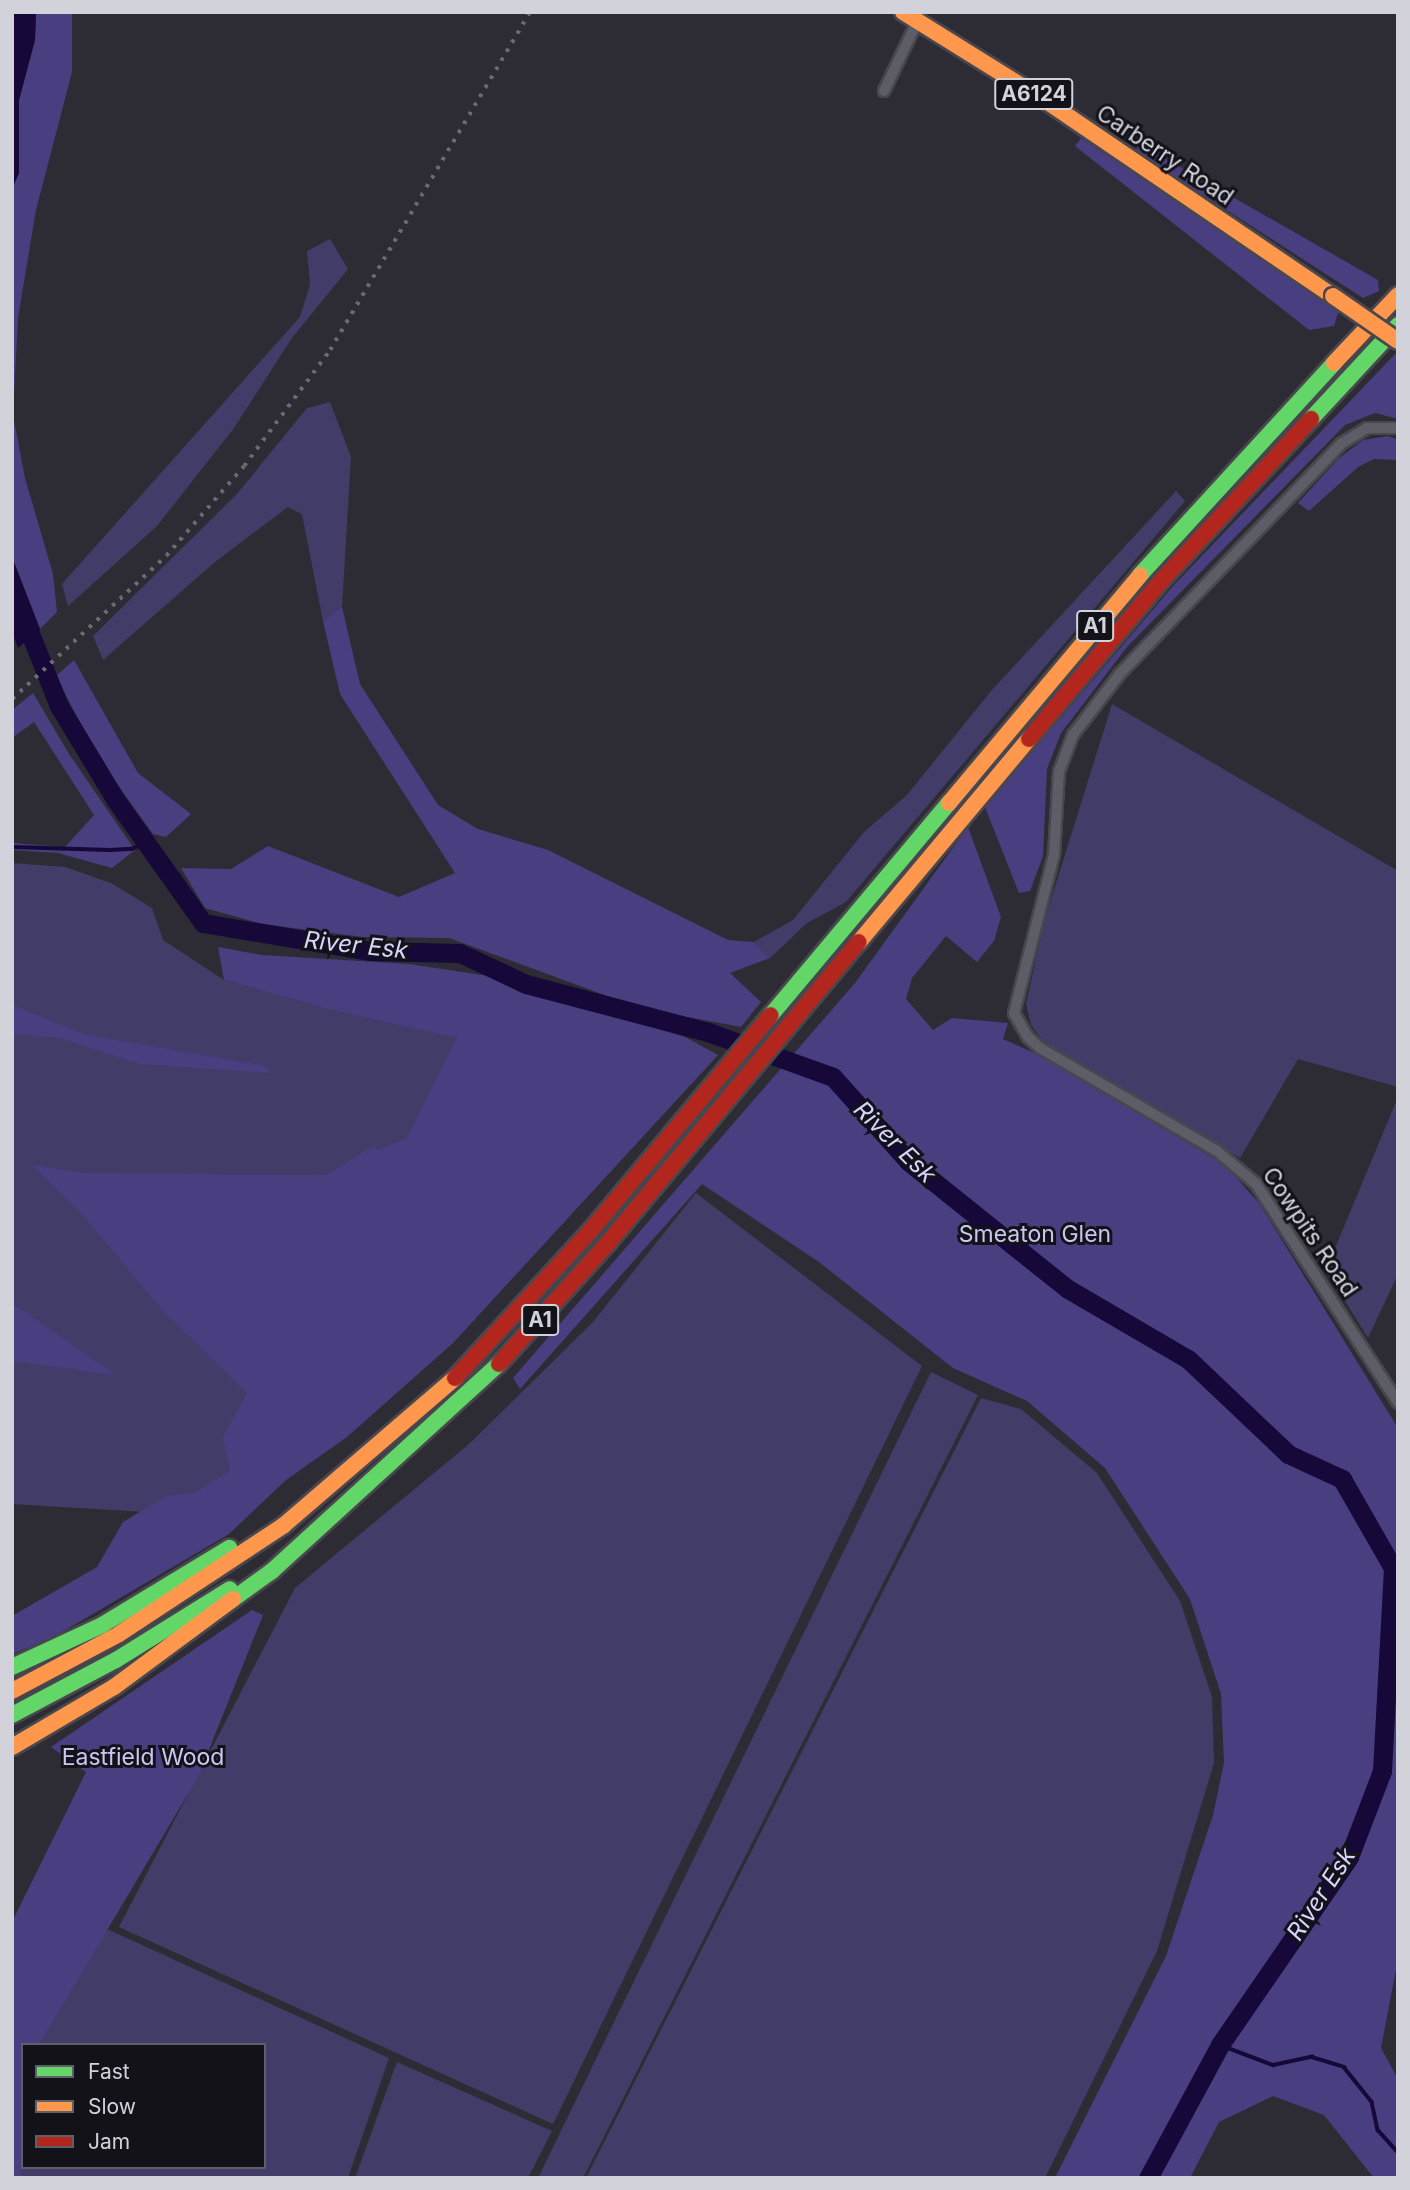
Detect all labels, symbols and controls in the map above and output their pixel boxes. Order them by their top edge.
road number: A6124 [994,76,1074,112]
street label: Carberry Road [1091,99,1239,211]
road number: A1 [1076,608,1114,644]
water label: River Esk [303,925,409,965]
water label: River Esk [848,1095,942,1189]
street label: Cowpits Road [1257,1162,1363,1302]
park label: Smeaton Glen [959,1220,1111,1248]
road number: A1 [521,1302,559,1338]
park label: Eastfield Wood [62,1743,224,1771]
water label: River Esk [1281,1842,1361,1946]
legend [21,2043,266,2169]
text: Fast [88,2059,130,2084]
text: Slow [88,2094,136,2119]
text: Jam [88,2129,130,2154]

